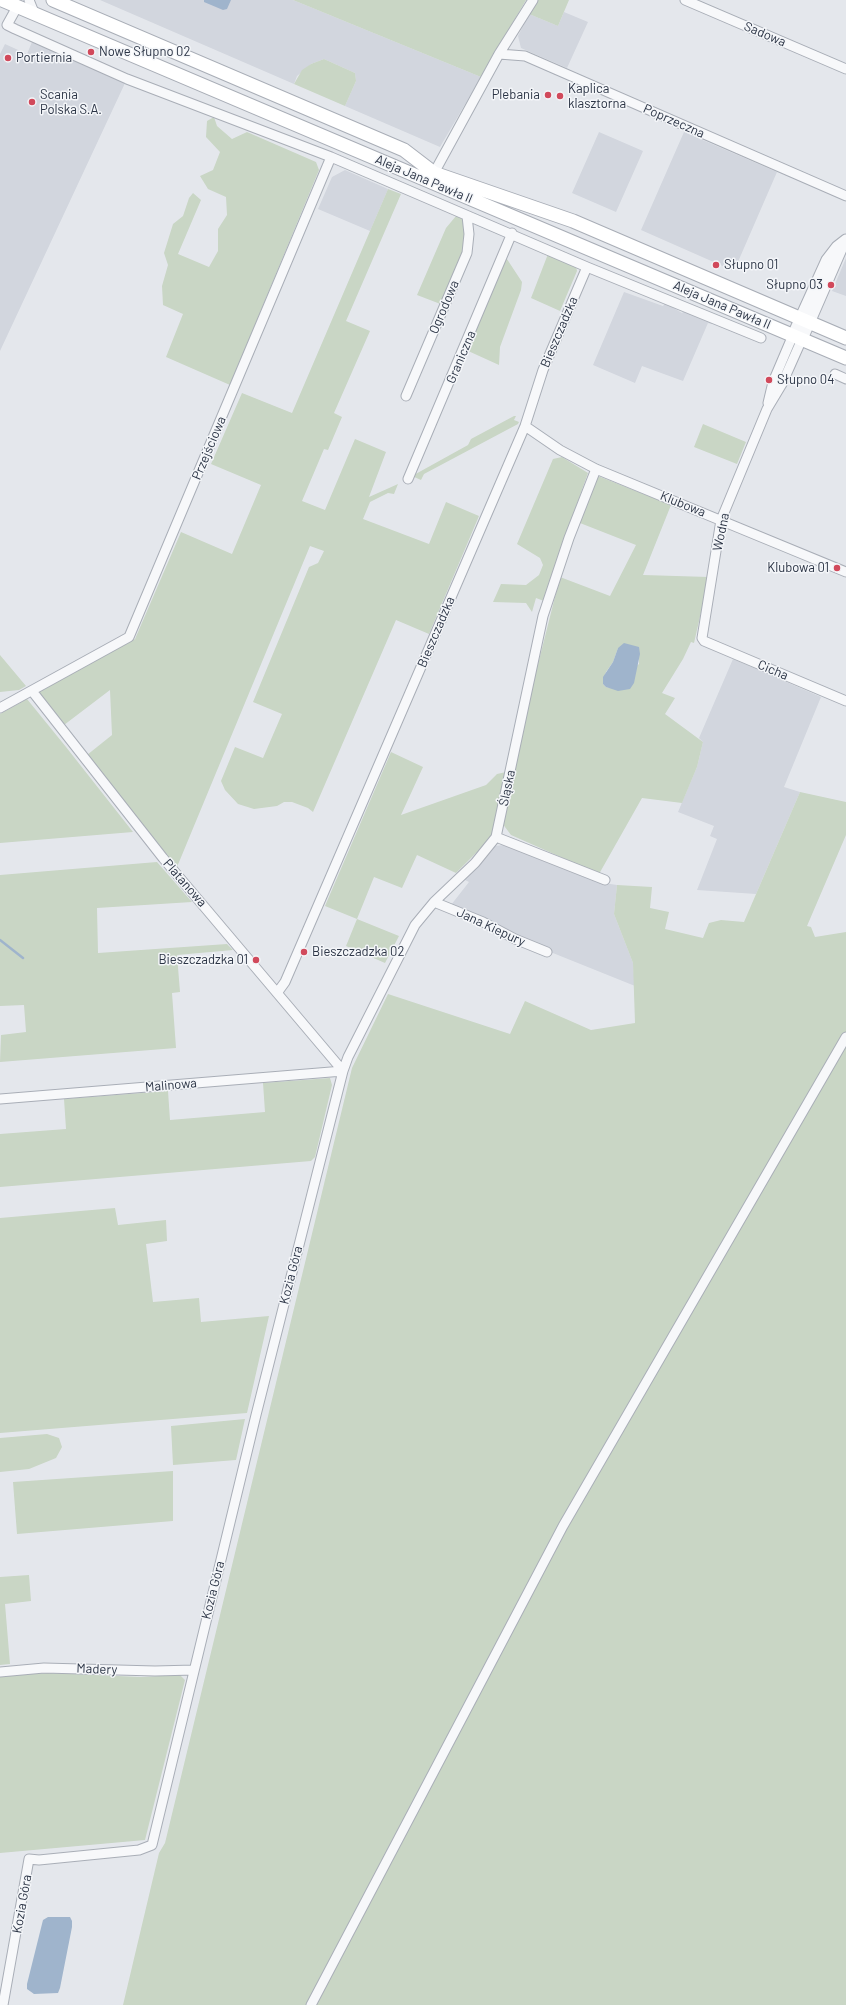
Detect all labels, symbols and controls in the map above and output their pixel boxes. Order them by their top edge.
street label: Sadowa [742,18,788,50]
place label: Nowe Słupno 02 [99,44,190,60]
marker: Nowe Słupno 02 [86,47,96,57]
place label: Portiernia [16,50,72,66]
marker: Portiernia [3,53,13,63]
place label: Kaplica klasztorna [568,81,626,112]
place label: Scania Polska S.A. [40,87,102,118]
place label: Plebania [492,87,540,103]
marker: Plebania [543,90,553,100]
marker: Kaplica klasztorna [555,91,565,101]
marker: Scania Polska S.A. [27,97,37,107]
street label: Poprzeczna [641,101,707,141]
street label: Aleja Jana Pawła II [373,151,475,207]
place label: Słupno 01 [724,257,778,273]
marker: Słupno 01 [711,260,721,270]
street label: Aleja Jana Pawła II [671,277,773,333]
place label: Słupno 03 [766,277,823,293]
street label: Ogrodowa [426,278,462,336]
marker: Słupno 03 [826,280,836,290]
street label: Bieszczadzka [537,294,581,370]
street label: Graniczna [443,328,479,386]
place label: Słupno 04 [777,372,834,388]
marker: Słupno 04 [764,375,774,385]
street label: Przejściowa [189,414,229,482]
street label: Klubowa [658,488,708,520]
street label: Wodna [709,511,733,553]
place label: Klubowa 01 [767,560,829,576]
marker: Klubowa 01 [832,563,842,573]
street label: Bieszczadzka [414,594,458,670]
street label: Cicha [755,657,791,683]
street label: Śląska [496,769,518,807]
street label: Platanowa [160,856,210,910]
street label: Jana Kiepury [454,904,528,950]
place label: Bieszczadzka 02 [312,944,404,960]
marker: Bieszczadzka 02 [299,947,309,957]
place label: Bieszczadzka 01 [158,952,248,968]
marker: Bieszczadzka 01 [251,955,261,965]
street label: Malinowa [144,1075,198,1095]
street label: Kozia Góra [276,1244,306,1306]
street label: Kozia Góra [198,1559,228,1621]
street label: Madery [76,1660,118,1678]
street label: Kozia Góra [9,1873,35,1935]

